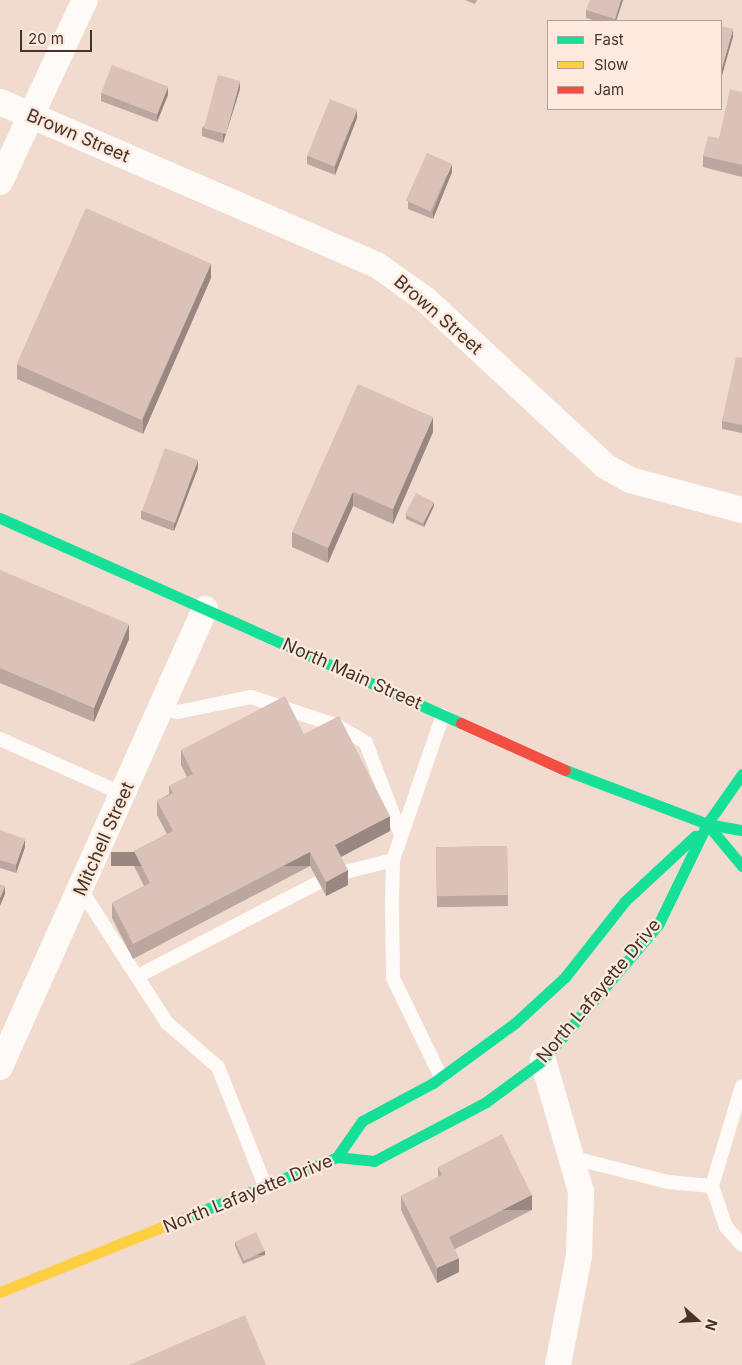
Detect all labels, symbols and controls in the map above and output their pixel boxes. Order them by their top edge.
scale bar [22,20,95,52]
legend [547,20,722,110]
text: 20 m [28,29,64,48]
text: Fast [594,30,624,49]
text: Slow [594,55,628,74]
text: Jam [594,80,624,99]
street label: Brown Street [23,105,133,167]
street label: Brown Street [389,271,487,359]
street label: North Main Street [279,634,425,714]
street label: Mitchell Street [69,779,139,899]
street label: North Lafayette Drive [533,915,665,1067]
street label: North Lafayette Drive [160,1150,336,1238]
north arrow [672,1295,722,1345]
text: N [702,1317,721,1333]

